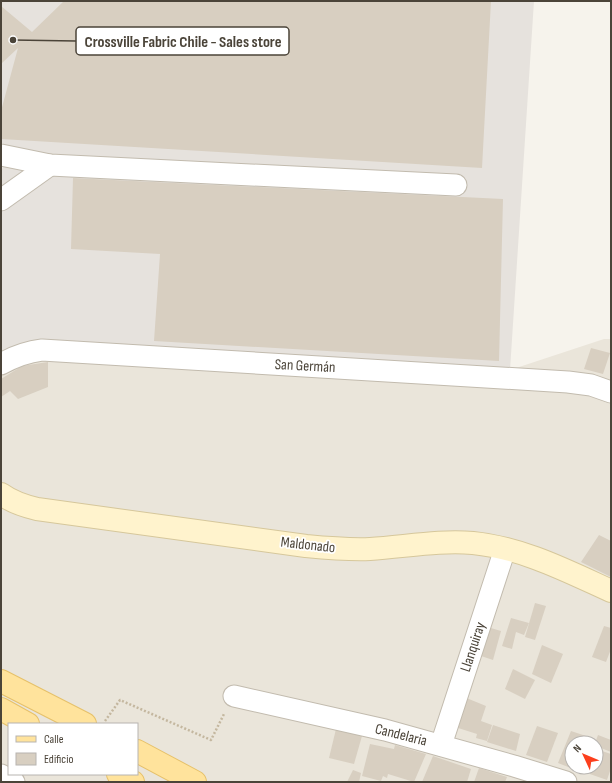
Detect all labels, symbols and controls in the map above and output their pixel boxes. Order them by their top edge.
callout: Crossville Fabric Chile - Sales store [76,27,289,55]
text: Crossville Fabric Chile - Sales store [85,33,282,52]
street label: San Germán [274,355,336,377]
street label: Maldonado [280,533,336,557]
street label: Llanquiray [456,619,490,674]
street label: Candelaria [373,719,429,751]
legend [8,723,138,775]
text: Calle [44,732,64,747]
north arrow [564,735,604,775]
text: N [570,742,584,755]
text: Edificio [44,752,73,767]

